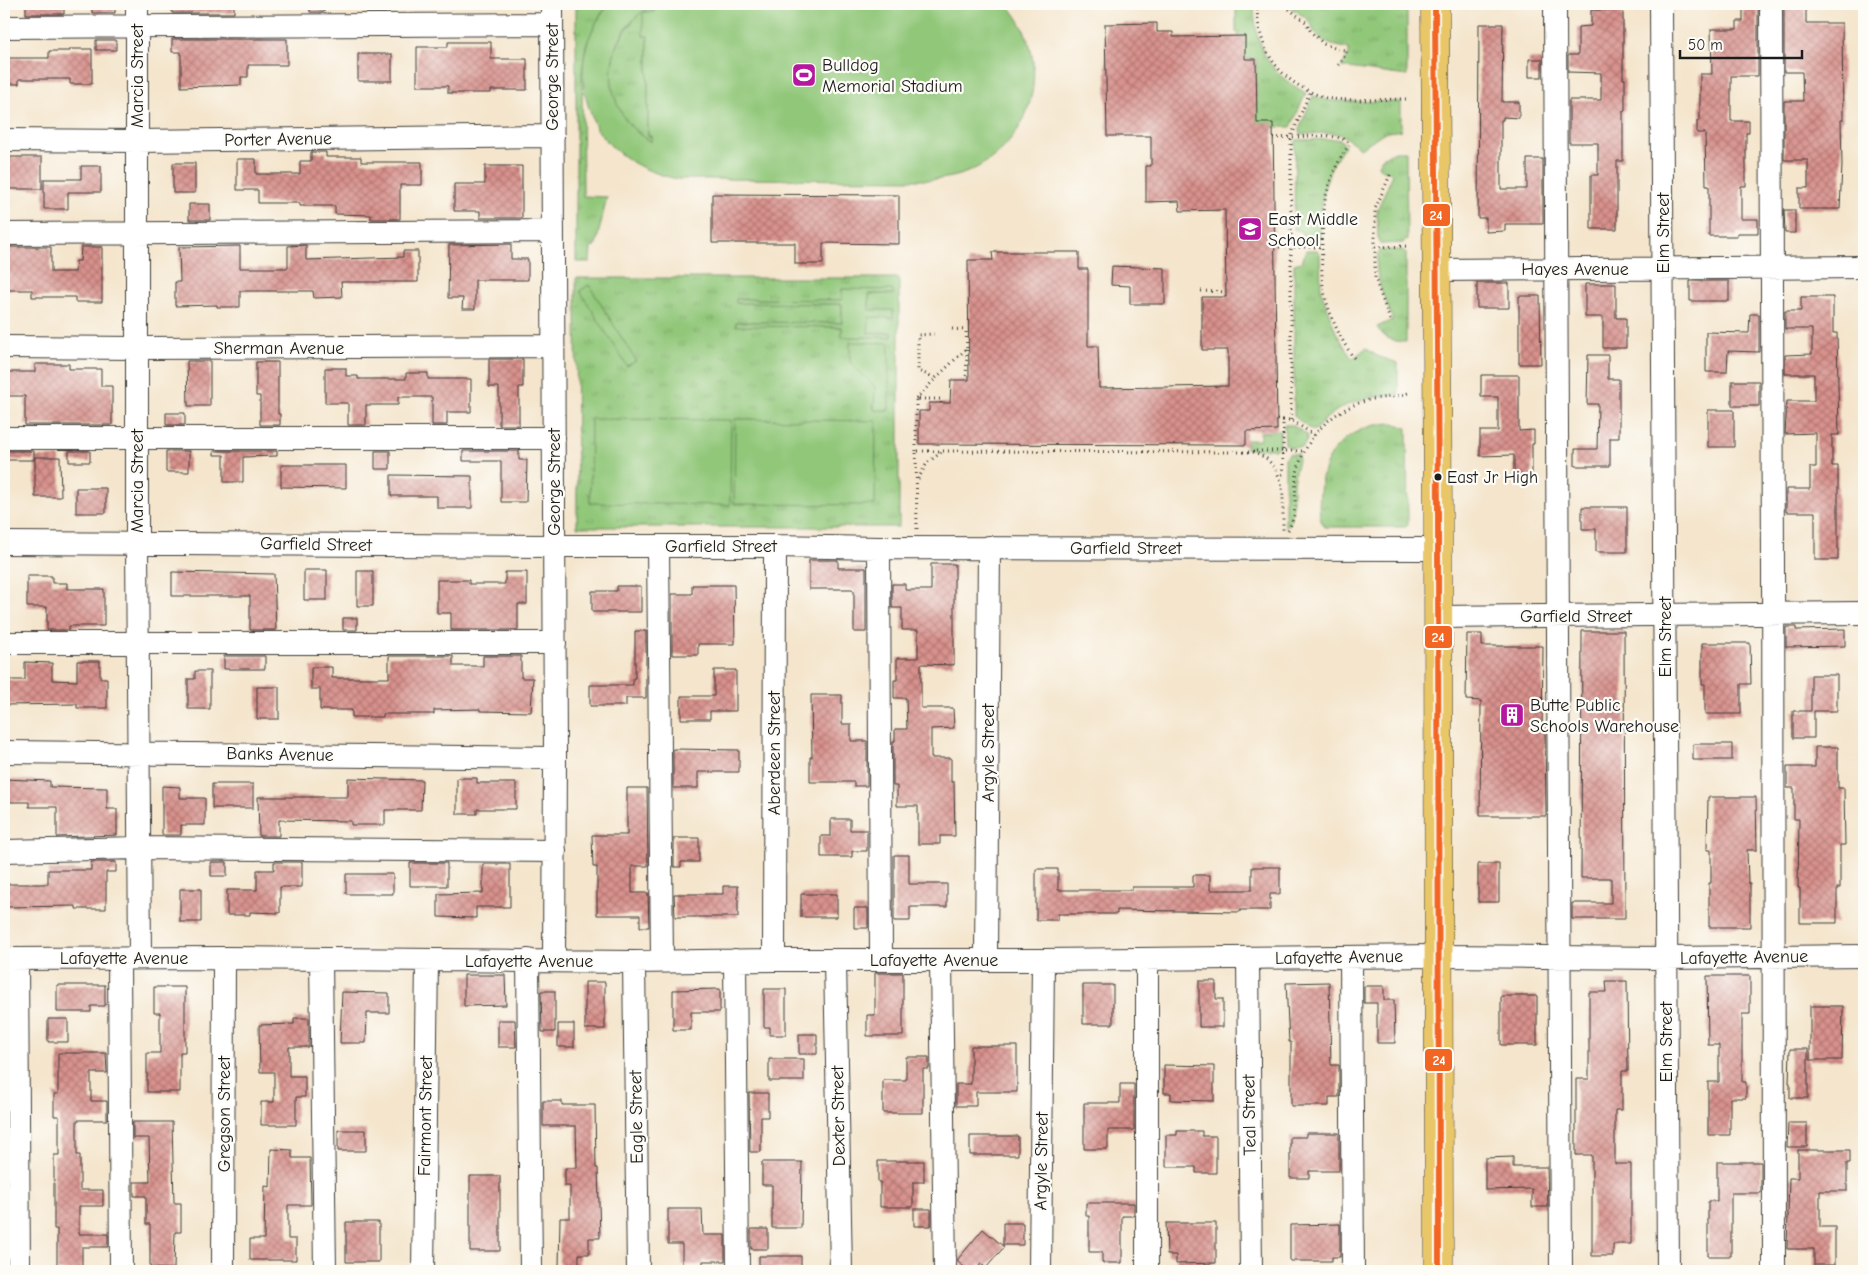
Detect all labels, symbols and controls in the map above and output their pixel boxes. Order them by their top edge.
street label: George Street [542,22,563,131]
street label: Marcia Street [127,23,148,128]
scale bar [1680,28,1803,60]
text: 50 m [1688,36,1723,54]
place label: Bulldog Memorial Stadium [822,55,963,97]
sports icon: Bulldog Memorial Stadium [791,62,817,88]
street label: Porter Avenue [224,128,332,151]
street label: Elm Street [1653,192,1674,273]
line badge: 24 [1422,203,1451,227]
text: 24 [1429,207,1443,224]
place label: East Middle School [1268,209,1358,251]
school or university icon: East Middle School [1237,216,1263,242]
street label: Hayes Avenue [1521,259,1629,280]
street label: Sherman Avenue [214,338,344,359]
street label: George Street [544,427,565,536]
street label: Marcia Street [127,428,148,533]
place label: East Jr High [1447,468,1538,487]
marker: East Jr High [1433,472,1443,482]
street label: Garfield Street [260,533,373,556]
street label: Garfield Street [665,536,778,557]
street label: Garfield Street [1070,538,1183,559]
street label: Elm Street [1655,596,1676,677]
street label: Garfield Street [1520,606,1633,627]
line badge: 24 [1424,625,1453,649]
text: 24 [1431,629,1445,646]
street label: Aberdeen Street [764,690,785,815]
place label: Butte Public Schools Warehouse [1530,695,1679,737]
building icon: Butte Public Schools Warehouse [1499,702,1525,728]
street label: Argyle Street [978,703,999,802]
street label: Banks Avenue [226,743,334,766]
street label: Lafayette Avenue [1275,946,1403,969]
street label: Lafayette Avenue [1680,946,1808,969]
street label: Lafayette Avenue [60,948,188,969]
street label: Lafayette Avenue [870,950,998,971]
street label: Lafayette Avenue [465,951,593,972]
street label: Elm Street [1656,1001,1677,1082]
line badge: 24 [1424,1048,1453,1072]
text: 24 [1432,1052,1446,1069]
street label: Gregson Street [214,1055,235,1172]
street label: Fairmont Street [414,1055,437,1176]
street label: Dexter Street [827,1065,850,1167]
street label: Eagle Street [625,1069,648,1164]
street label: Teal Street [1238,1073,1261,1156]
street label: Argyle Street [1030,1111,1053,1211]

